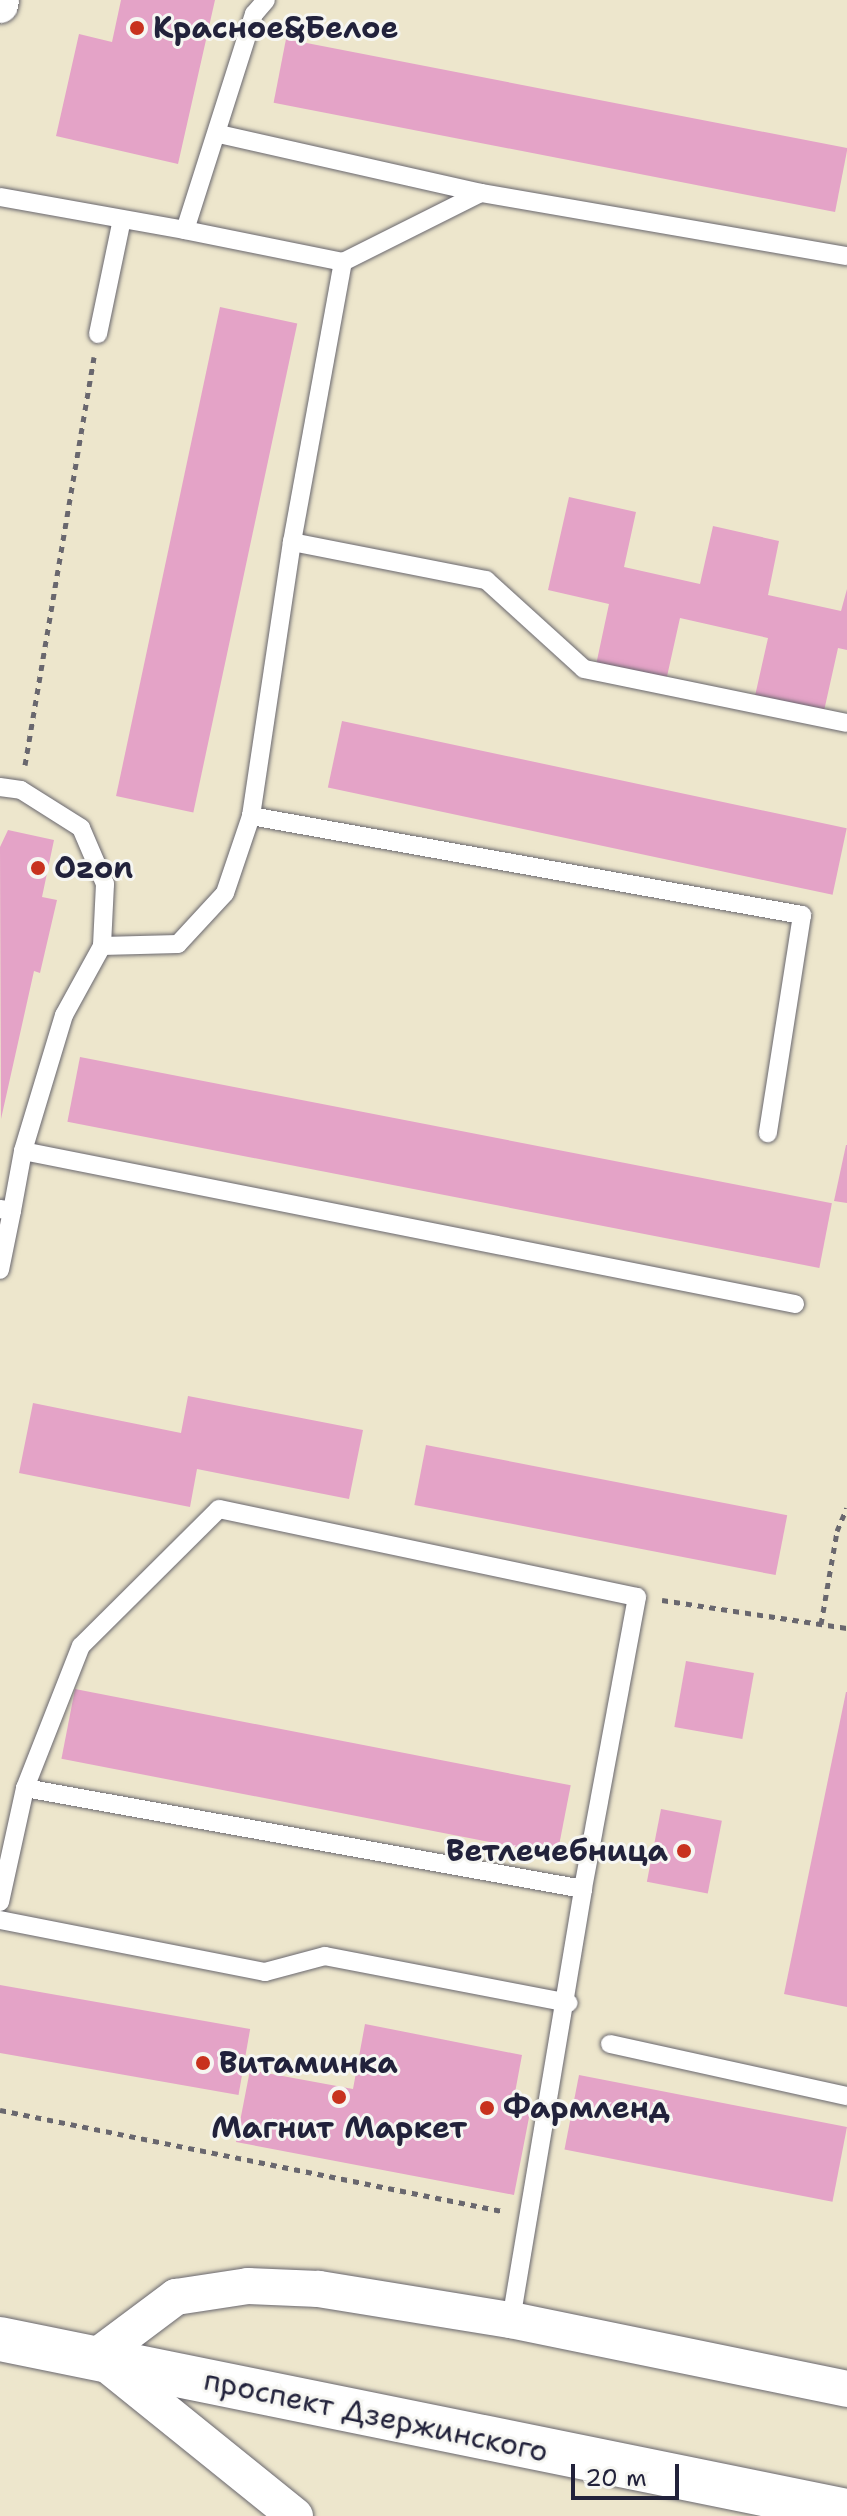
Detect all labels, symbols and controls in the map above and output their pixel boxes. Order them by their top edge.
place label: Красное&Белое [153,10,398,46]
marker: Красное&Белое [128,19,146,37]
place label: Ozon [54,850,133,886]
marker: Ozon [29,859,47,877]
place label: Ветлечебница [446,1833,668,1869]
marker: Ветлечебница [675,1842,693,1860]
place label: Витаминка [219,2045,398,2081]
marker: Витаминка [194,2054,212,2072]
marker: Магнит Маркет [330,2088,348,2106]
place label: Фармленд [503,2090,670,2126]
marker: Фармленд [478,2099,496,2117]
place label: Магнит Маркет [211,2110,467,2146]
street label: проспект Дзержинского [201,2362,551,2470]
scale bar [575,2448,683,2498]
text: 20 m [585,2462,647,2494]

